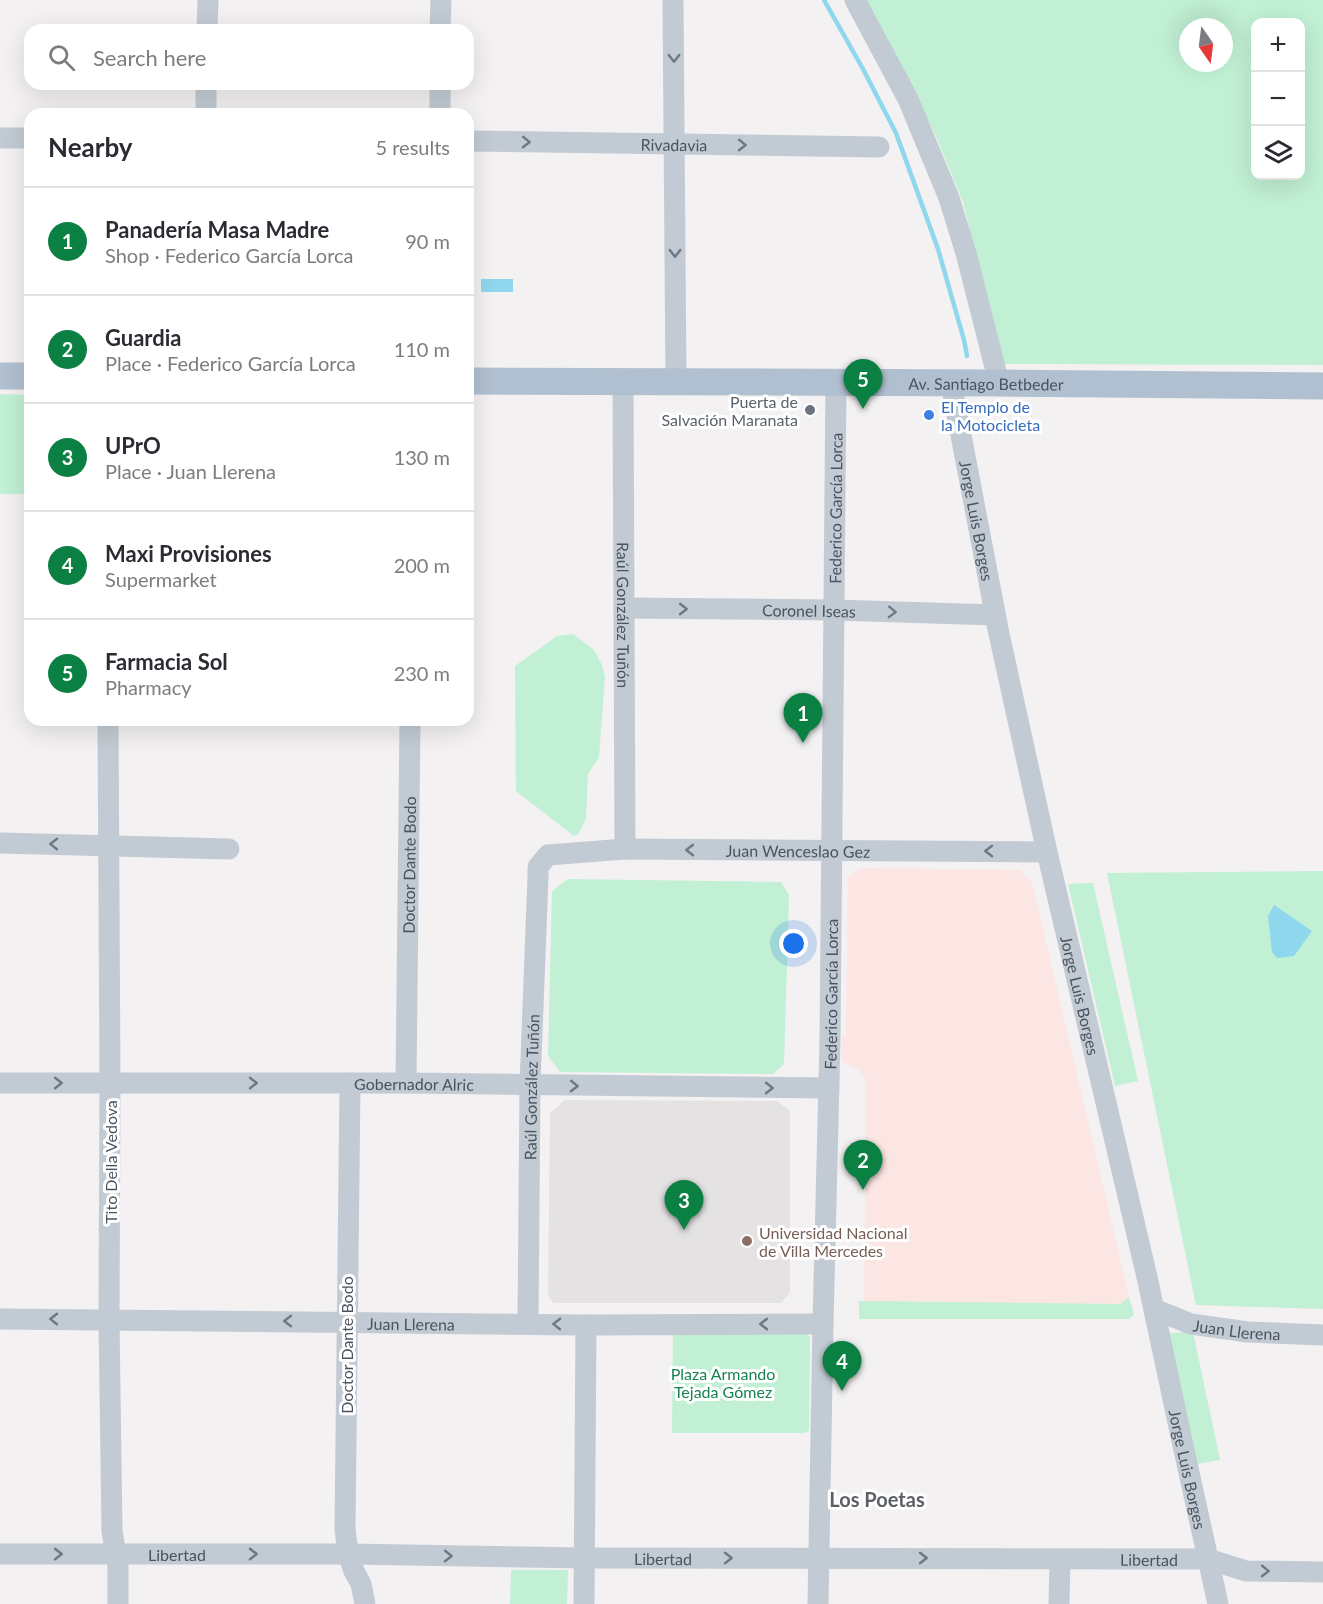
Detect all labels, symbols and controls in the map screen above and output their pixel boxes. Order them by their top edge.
north arrow [1179,18,1233,72]
map controls [1251,18,1305,180]
button: + [1251,18,1305,72]
search box [24,24,474,90]
icon: search [45,41,78,74]
text: Search here [93,44,206,71]
one-way arrow [668,54,680,63]
button: − [1251,72,1305,126]
button: layers [1251,126,1305,180]
text: Nearby [48,131,133,163]
street label: Rivadavia [641,134,707,154]
text: 5 results [375,135,450,159]
one-way arrow [522,136,531,148]
one-way arrow [738,139,747,151]
text: Panadería Masa Madre [105,216,329,243]
text: 1 [62,229,73,253]
text: 90 m [405,229,450,253]
text: Shop · Federico García Lorca [105,243,354,267]
one-way arrow [669,249,681,258]
text: Guardia [105,324,182,351]
text: 2 [62,337,73,361]
text: 110 m [394,337,450,361]
text: Place · Federico García Lorca [105,351,356,375]
pin: 5 [844,360,882,409]
street label: Av. Santiago Betbeder [908,373,1064,393]
place label: Puerta de Salvación Maranata [661,392,798,429]
place label: El Templo de la Motocicleta [941,397,1040,434]
marker: Puerta de Salvación Maranata [803,403,817,417]
marker: El Templo de la Motocicleta [922,408,936,422]
text: UPrO [105,432,161,459]
street label: Federico García Lorca [825,433,845,584]
text: 3 [62,445,73,469]
text: 130 m [394,445,450,469]
text: Place · Juan Llerena [105,459,276,483]
street label: Jorge Luis Borges [956,459,998,582]
text: Maxi Provisiones [105,540,272,567]
street label: Raúl González Tuñón [614,542,634,688]
text: 4 [62,553,73,577]
text: 200 m [394,553,450,577]
text: Supermarket [105,567,217,591]
street label: Coronel Iseas [762,600,856,620]
one-way arrow [679,603,688,615]
one-way arrow [888,605,897,618]
text: Farmacia Sol [105,648,228,675]
text: 5 [62,661,73,685]
text: 230 m [394,661,450,685]
text: Pharmacy [105,675,192,699]
pin: 1 [784,694,822,743]
street label: Doctor Dante Bodo [398,796,419,934]
one-way arrow [49,838,58,850]
street label: Juan Wenceslao Gez [726,840,870,860]
one-way arrow [685,844,694,856]
one-way arrow [984,845,993,858]
street label: Federico García Lorca [820,919,841,1070]
your location [779,929,808,958]
street label: Jorge Luis Borges [1057,934,1104,1057]
street label: Raúl González Tuñón [520,1014,542,1160]
street label: Gobernador Alric [354,1074,474,1093]
one-way arrow [54,1077,63,1089]
one-way arrow [249,1077,258,1089]
one-way arrow [570,1080,579,1092]
one-way arrow [765,1081,774,1094]
street label: Tito Della Vedova [101,1100,120,1224]
pin: 2 [844,1140,882,1190]
pin: 3 [664,1180,704,1230]
place label: Universidad Nacional de Villa Mercedes [759,1223,907,1260]
marker: Universidad Nacional de Villa Mercedes [740,1234,754,1248]
street label: Doctor Dante Bodo [337,1276,356,1414]
one-way arrow [50,1313,59,1326]
street label: Juan Llerena [367,1313,455,1333]
one-way arrow [283,1315,292,1327]
street label: Juan Llerena [1192,1315,1281,1343]
one-way arrow [552,1318,561,1330]
one-way arrow [760,1318,769,1330]
pin: 4 [822,1342,862,1391]
park label: Plaza Armando Tejada Gómez [671,1364,775,1401]
street label: Jorge Luis Borges [1166,1408,1211,1531]
district label: Los Poetas [829,1487,925,1511]
street label: Libertad [148,1545,206,1564]
one-way arrow [54,1548,63,1560]
one-way arrow [249,1548,258,1560]
one-way arrow [444,1549,453,1562]
street label: Libertad [634,1549,692,1568]
street label: Libertad [1120,1549,1178,1568]
one-way arrow [723,1552,732,1564]
one-way arrow [918,1552,927,1565]
one-way arrow [1260,1565,1269,1578]

